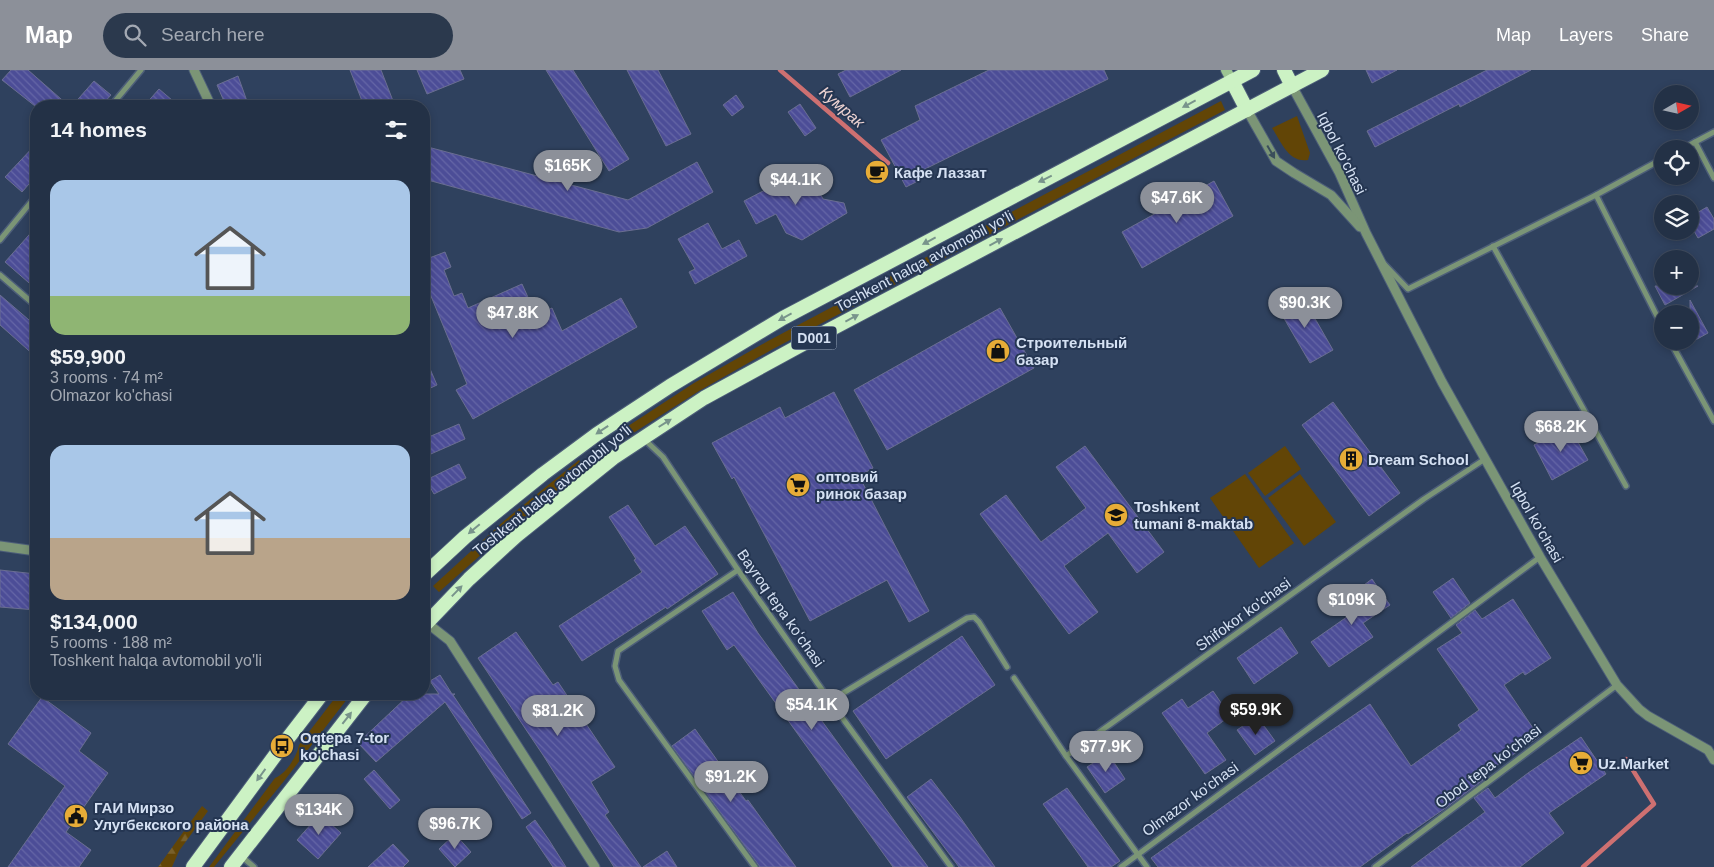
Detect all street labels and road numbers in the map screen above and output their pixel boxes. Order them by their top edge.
street label: Iqbol ko'chasi [1314,109,1370,197]
street label: Toshkent halqa avtomobil yo'li [832,207,1016,315]
road number: D001 [792,326,836,350]
street label: Toshkent halqa avtomobil yo'li [469,421,635,559]
street label: Iqbol ko'chasi [1507,479,1567,565]
street label: Bayroq tepa koʻchasi [734,546,828,670]
street label: Shifokor ko'chasi [1192,574,1294,654]
street label: Obod tepa ko'chasi [1432,721,1544,811]
street label: Olmazor ko'chasi [1139,758,1241,840]

